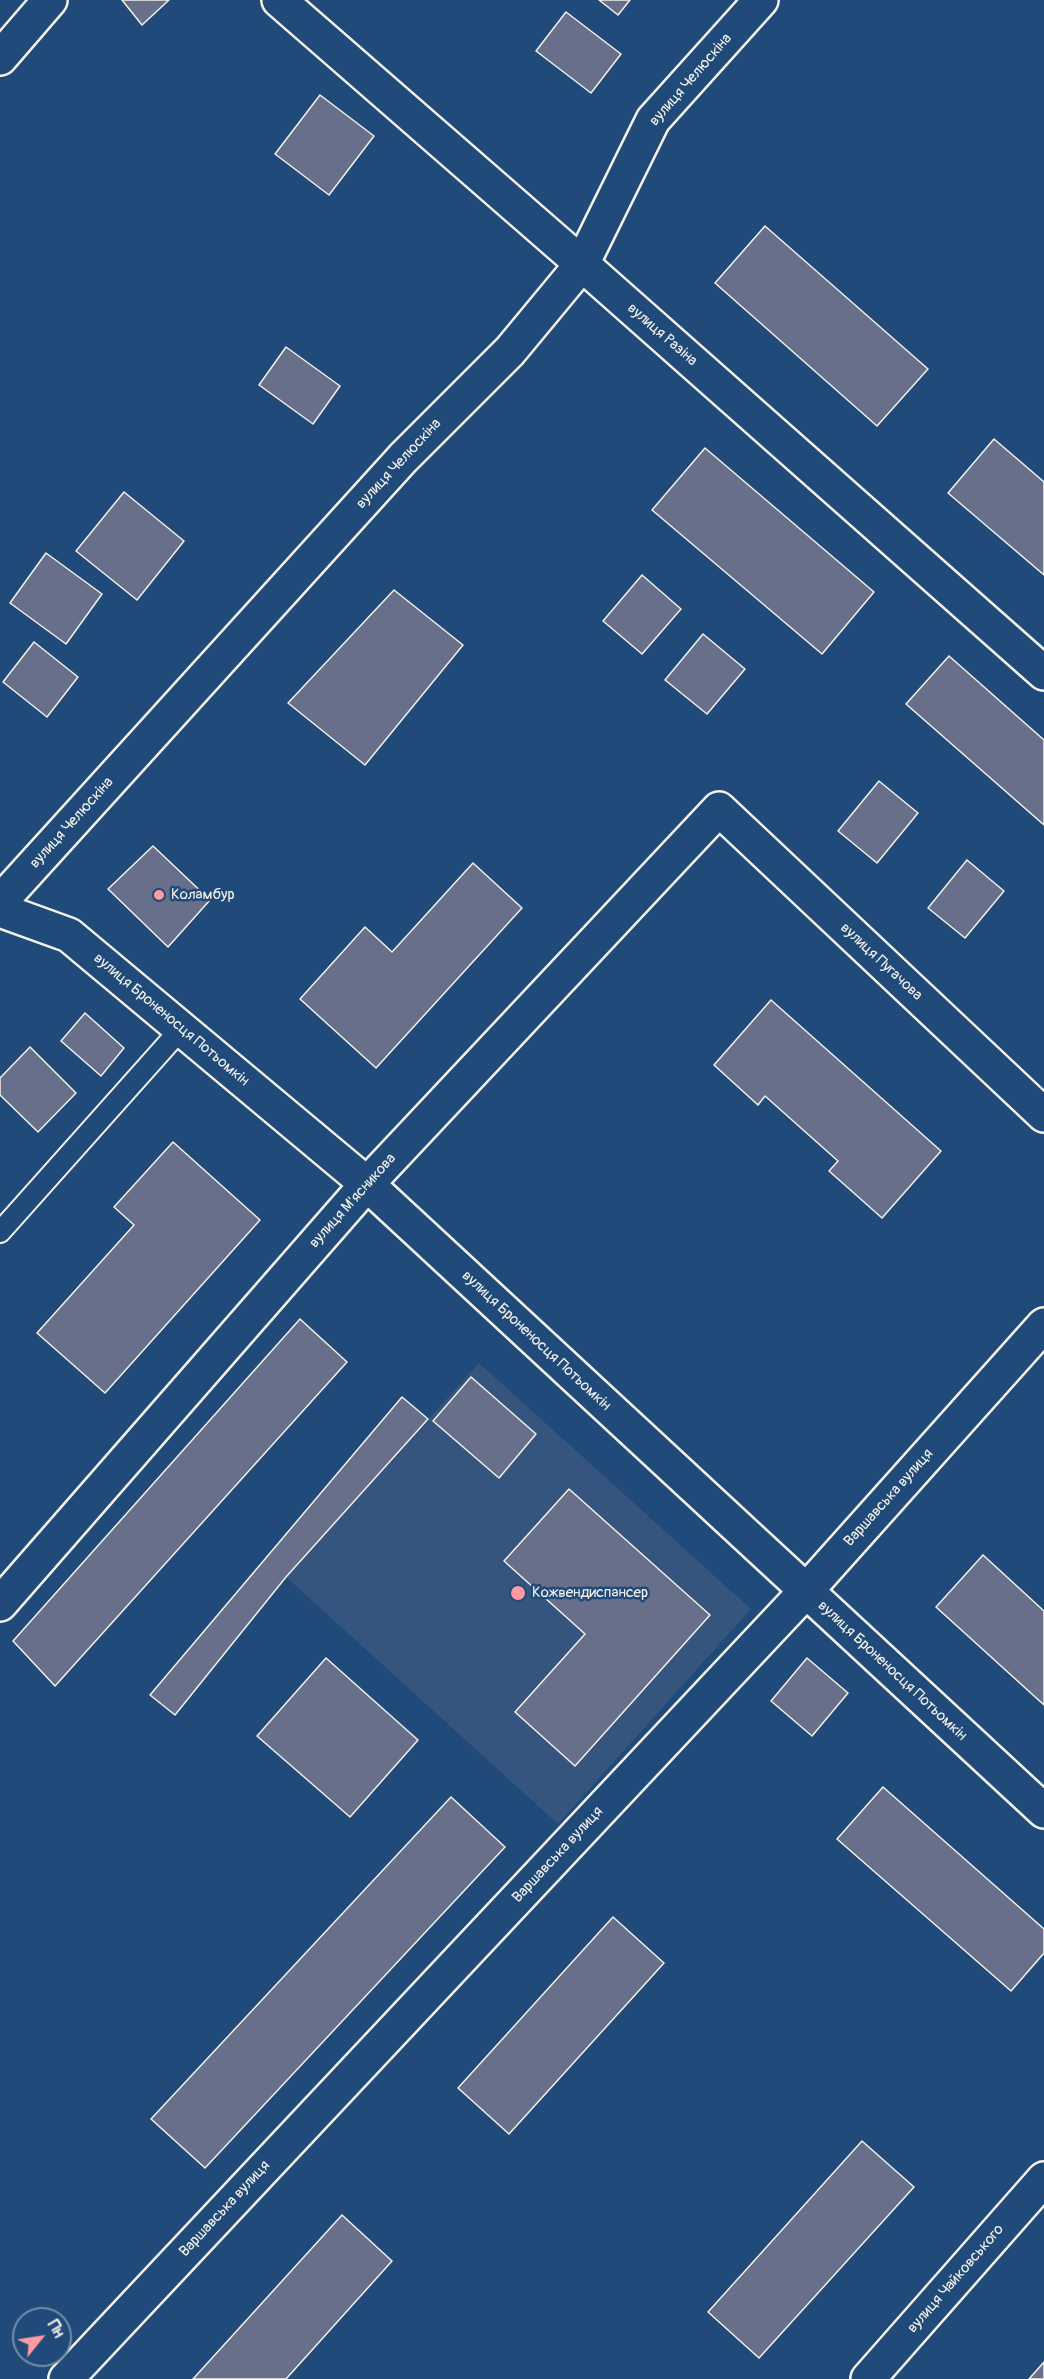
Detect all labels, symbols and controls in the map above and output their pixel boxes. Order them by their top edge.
street label: вулиця Челюскіна [646,30,736,130]
street label: вулиця Разіна [623,300,701,370]
street label: вулиця Челюскіна [353,415,445,513]
street label: вулиця Челюскіна [26,774,118,872]
place label: Коламбур [171,886,235,904]
marker: Коламбур [152,888,166,902]
street label: вулиця Пугачова [836,919,926,1005]
street label: вулиця Броненосця Потьомкін [90,950,252,1090]
street label: вулиця М'ясникова [306,1150,400,1252]
street label: вулиця Броненосця Потьомкін [458,1267,614,1415]
street label: Варшавська вулиця [841,1446,937,1550]
marker: Кожвендиспансер [509,1584,527,1602]
place label: Кожвендиспансер [532,1584,648,1602]
street label: вулиця Броненосця Потьомкін [814,1597,970,1745]
street label: Варшавська вулиця [509,1803,607,1907]
street label: Варшавська вулиця [176,2157,274,2261]
street label: вулиця Чайковського [904,2221,1008,2337]
north arrow [12,2307,72,2367]
text: Пн [43,2316,69,2342]

